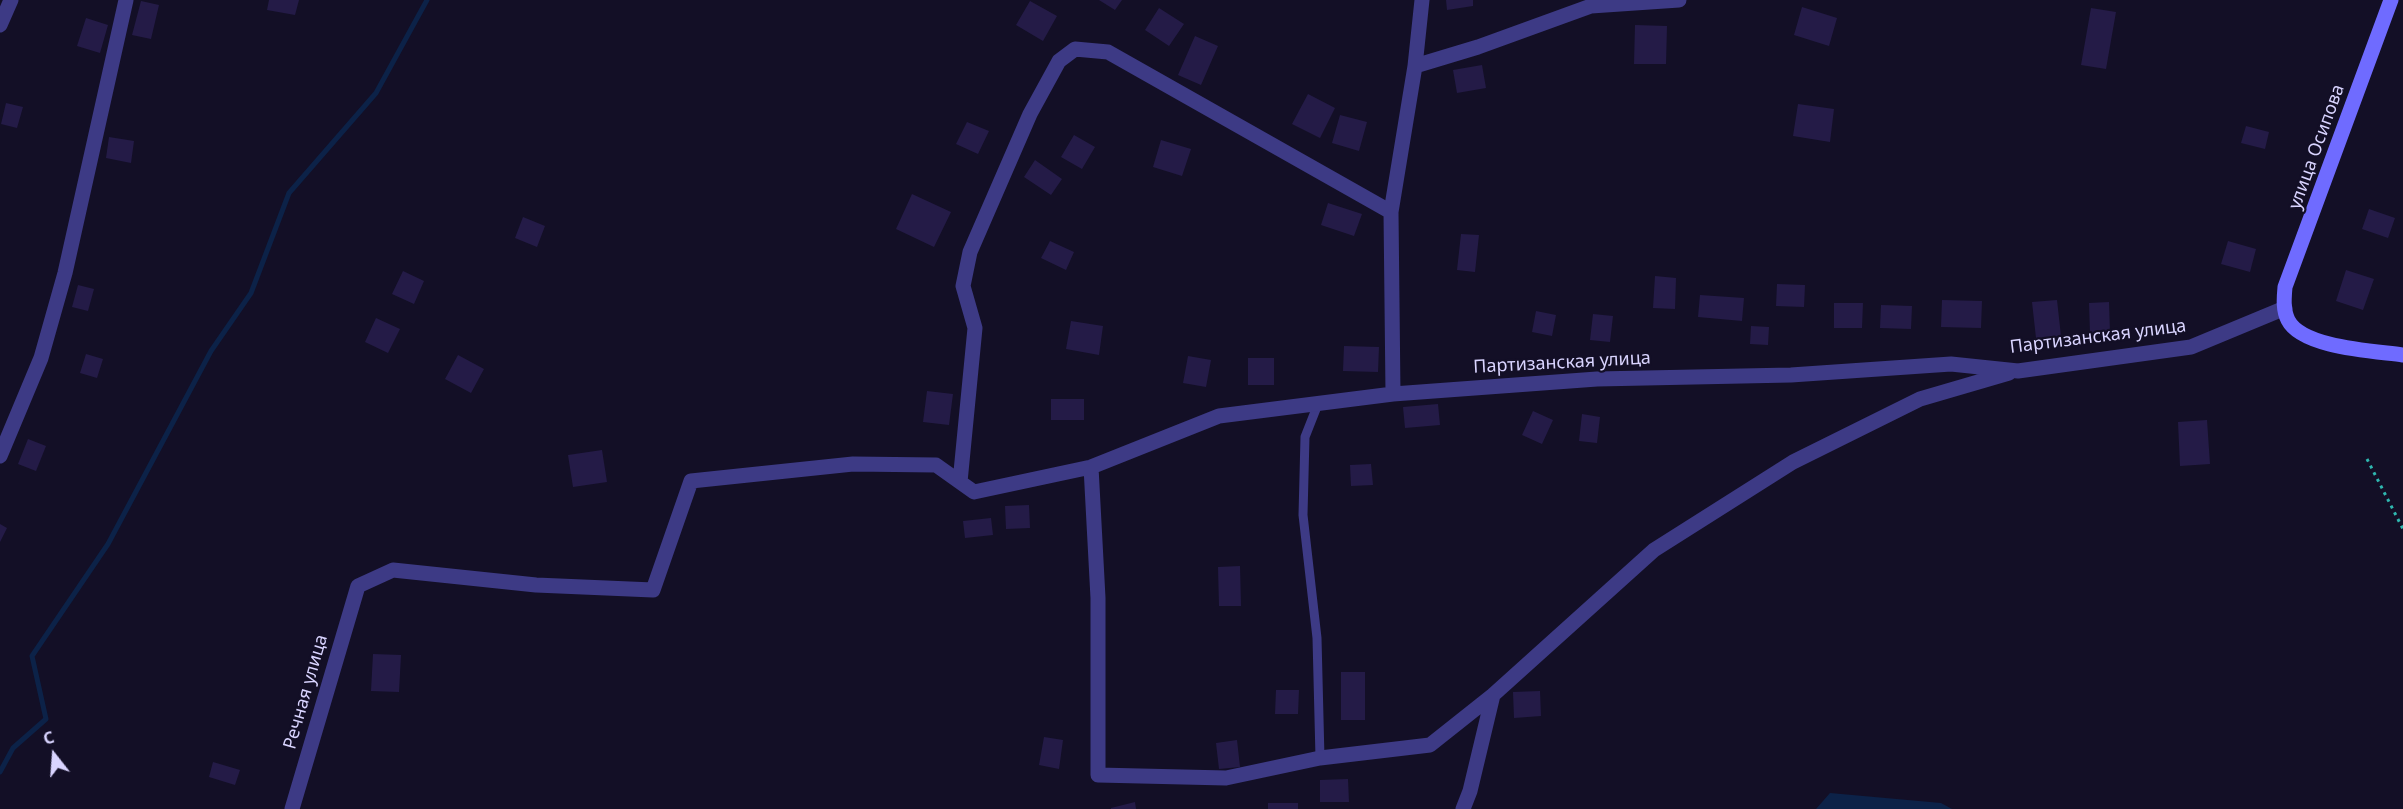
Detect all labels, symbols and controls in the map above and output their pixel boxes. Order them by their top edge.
street label: улица Осипова [2284,82,2350,212]
street label: Партизанская улица [2009,315,2187,359]
street label: Партизанская улица [1473,348,1651,378]
street label: Речная улица [279,632,333,752]
north arrow [24,725,84,785]
text: С [41,726,57,750]

